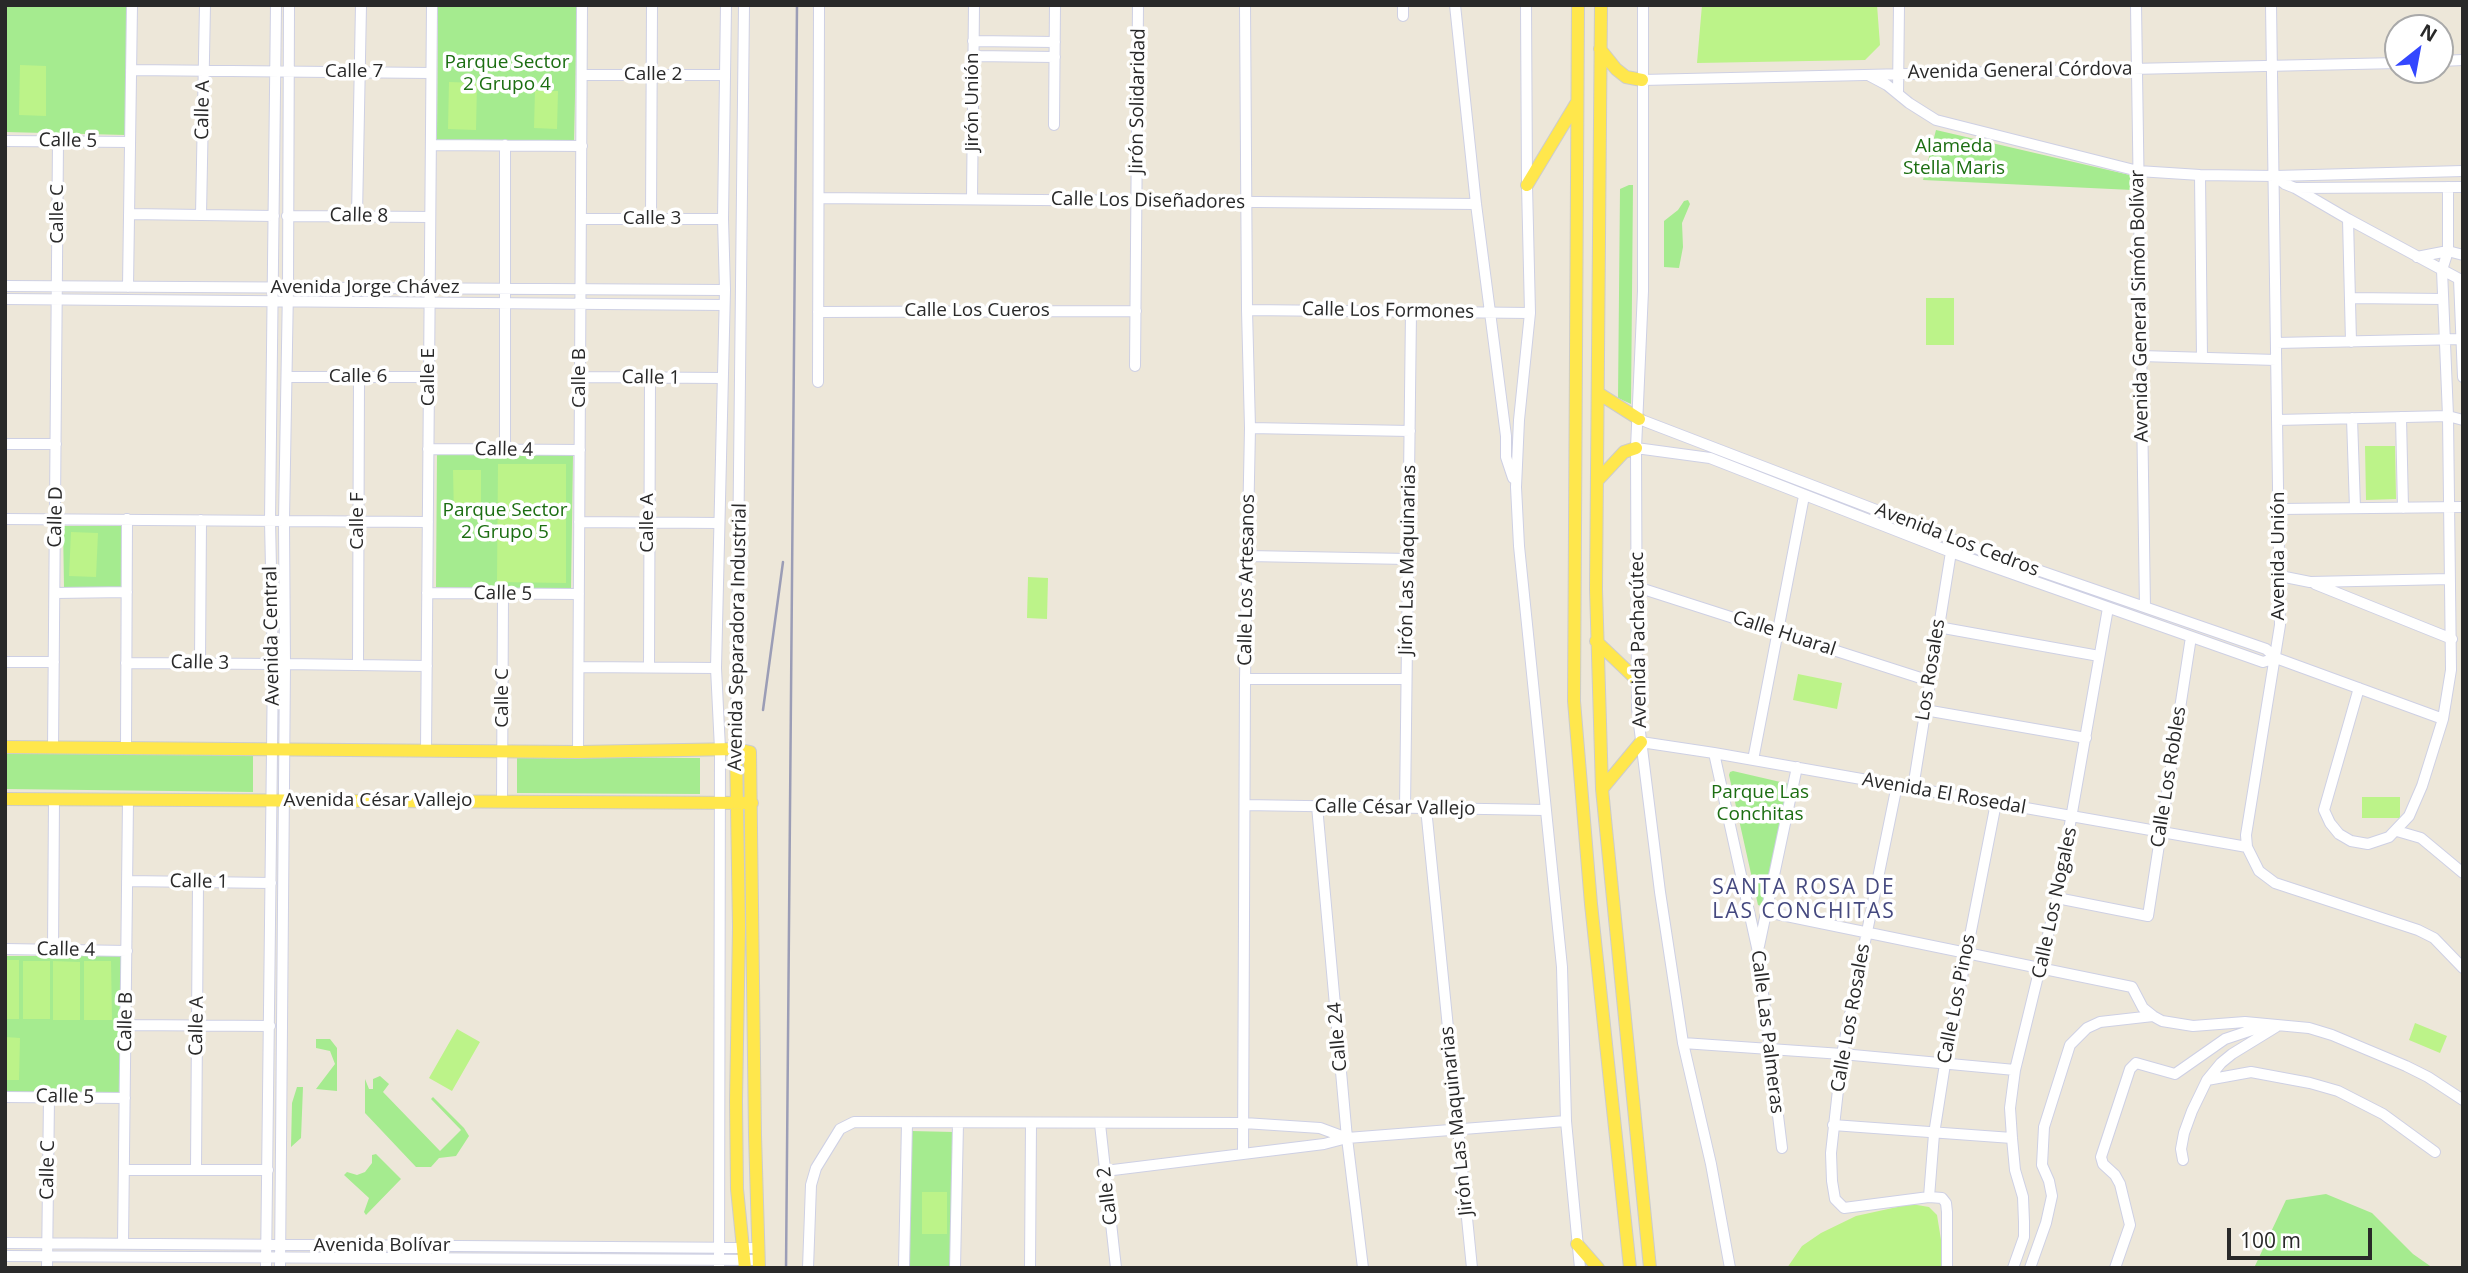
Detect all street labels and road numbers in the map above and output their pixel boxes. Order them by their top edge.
street label: Jirón Solidaridad [1125,28,1151,174]
street label: Jirón Unión [962,52,984,152]
street label: Avenida General Córdova [1907,58,2133,84]
street label: Calle 7 [325,61,383,83]
street label: Calle 2 [624,64,682,86]
street label: Calle A [191,80,215,140]
street label: Calle 5 [39,129,97,153]
street label: Avenida General Simón Bolívar [2126,170,2154,442]
street label: Calle C [47,184,69,244]
street label: Calle Los Diseñadores [1051,188,1245,214]
street label: Calle 8 [330,204,388,228]
street label: Calle 3 [623,208,681,230]
street label: Avenida Jorge Chávez [270,277,460,299]
street label: Calle Los Formones [1302,298,1474,324]
street label: Calle Los Cueros [904,300,1050,322]
street label: Calle E [418,348,440,406]
street label: Calle B [569,348,591,408]
street label: Calle 6 [329,366,387,388]
street label: Calle 1 [622,366,680,390]
street label: Calle 4 [475,438,533,462]
street label: Jirón Las Maquinarias [1395,465,1421,655]
street label: Calle D [44,486,68,548]
street label: Avenida Unión [2268,491,2290,621]
street label: Calle F [347,492,369,550]
street label: Calle A [637,493,659,553]
street label: Calle Los Artesanos [1234,494,1260,666]
street label: Avenida Los Cedros [1872,498,2042,582]
street label: Avenida Separadora Industrial [724,503,752,771]
street label: Avenida Pachacútec [1626,552,1652,728]
street label: Avenida Central [259,566,285,706]
street label: Calle 5 [474,582,532,606]
street label: Calle Huaral [1730,607,1838,661]
street label: Los Rosales [1912,618,1950,722]
street label: Calle 3 [171,651,229,675]
street label: Calle C [492,668,514,728]
street label: Calle Los Robles [2147,705,2191,849]
street label: Avenida El Rosedal [1860,768,2028,820]
street label: Avenida César Vallejo [283,790,473,812]
street label: Calle César Vallejo [1314,795,1476,821]
street label: Calle Los Nogales [2028,825,2082,981]
street label: Calle 1 [170,870,228,894]
street label: Calle Los Pinos [1933,932,1981,1066]
street label: Calle 4 [37,938,95,962]
street label: Calle Los Rosales [1827,942,1875,1094]
street label: Calle Las Palmeras [1746,949,1788,1115]
street label: Calle B [114,992,138,1052]
street label: Calle A [185,996,209,1056]
street label: Calle 24 [1324,1001,1352,1073]
street label: Jirón Las Maquinarias [1436,1025,1478,1217]
street label: Calle 5 [36,1085,94,1109]
street label: Calle C [36,1140,60,1200]
street label: Calle 2 [1093,1166,1123,1226]
street label: Avenida Bolívar [314,1235,450,1257]

